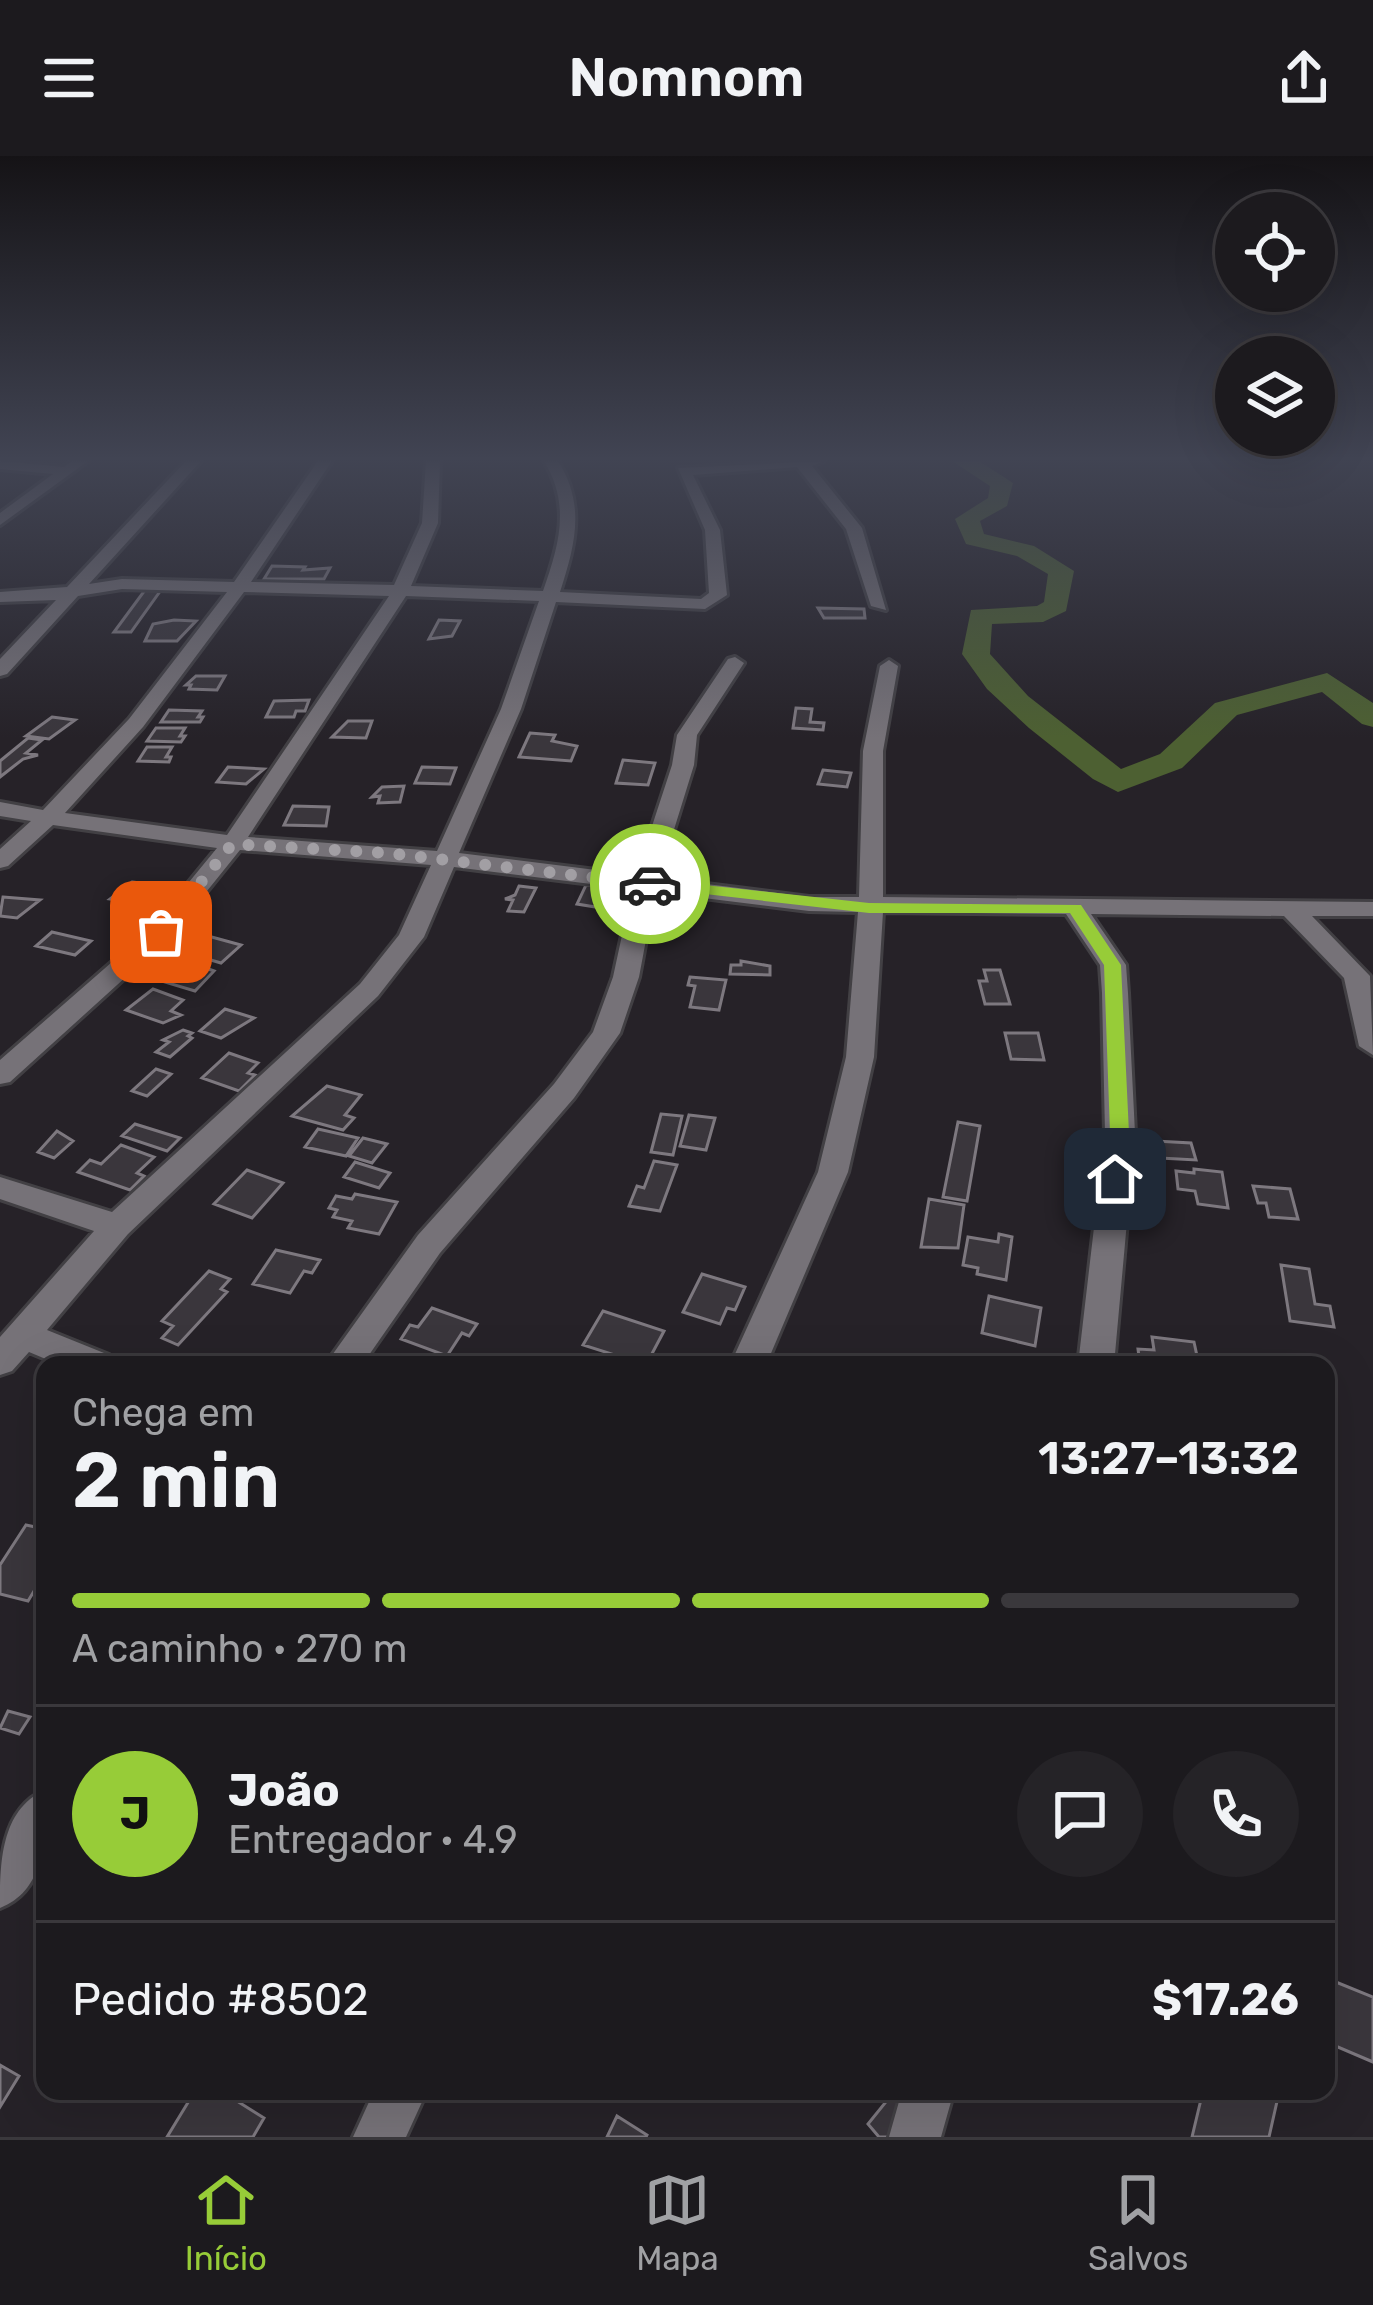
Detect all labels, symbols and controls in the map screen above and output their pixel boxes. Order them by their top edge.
icon: menu [36,45,102,111]
icon: share [1271,45,1337,111]
text: Nomnom [569,46,804,110]
map controls [1215,192,1335,456]
button: locate [1215,192,1335,312]
button: layers [1215,336,1335,456]
courier [590,824,710,944]
icon: car [617,851,683,917]
pin [110,881,212,983]
icon: bag [128,899,194,965]
pin [1064,1128,1166,1230]
icon: home [1082,1146,1148,1212]
text: Chega em [72,1390,254,1436]
text: 13:27–13:32 [1038,1432,1299,1485]
text: 2 min [72,1434,280,1527]
text: A caminho · 270 m [72,1626,407,1672]
button: chat [1017,1751,1143,1877]
button: phone [1173,1751,1299,1877]
text: João [228,1764,340,1817]
text: J [120,1787,150,1840]
text: Entregador · 4.9 [228,1817,518,1863]
text: Pedido #8502 [72,1973,369,2026]
text: $17.26 [1152,1973,1299,2026]
tab: Início [185,2167,267,2278]
tab: Mapa [636,2167,719,2278]
tab: Salvos [1088,2167,1188,2278]

